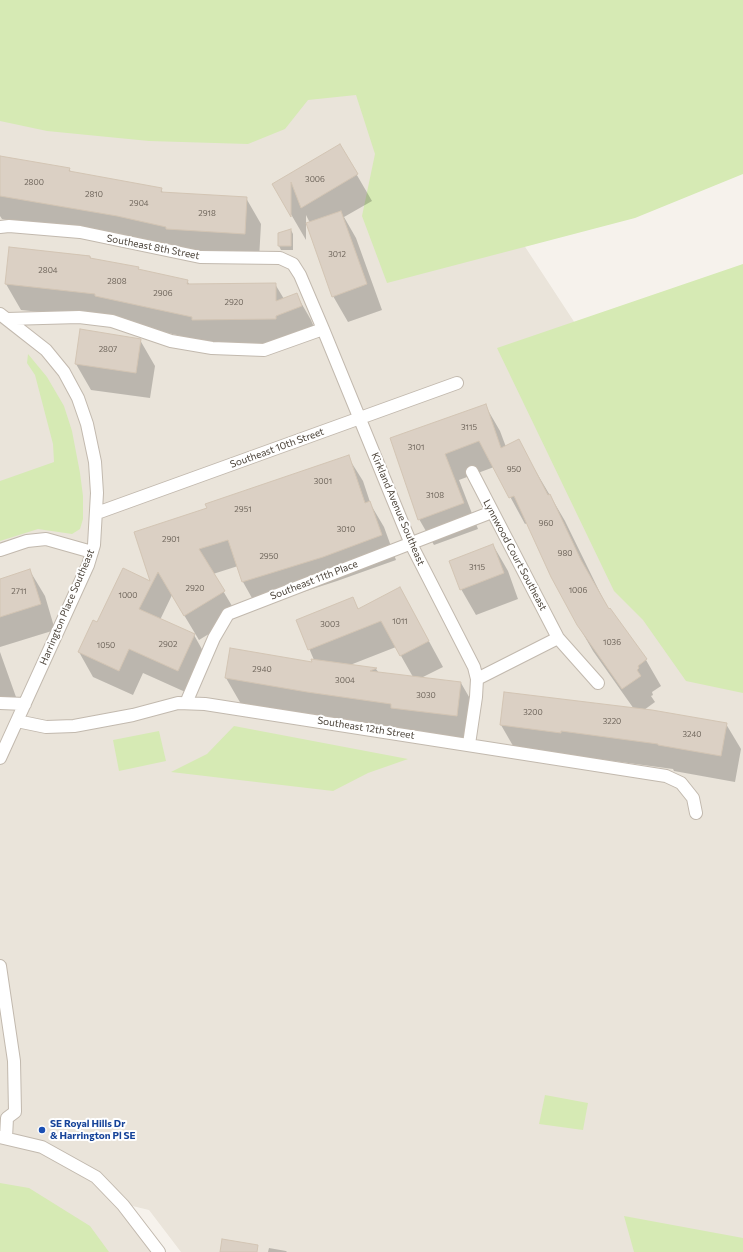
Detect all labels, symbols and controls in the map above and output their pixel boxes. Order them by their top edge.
house number: 3006 [305,174,325,184]
house number: 2800 [24,177,44,187]
house number: 2810 [85,189,103,199]
house number: 2904 [129,198,149,208]
house number: 2918 [198,208,216,218]
street label: Southeast 8th Street [106,232,200,262]
house number: 3012 [328,249,346,259]
house number: 2804 [38,265,58,275]
house number: 2808 [107,276,127,286]
house number: 2906 [153,288,173,298]
house number: 2920 [225,297,243,307]
house number: 2807 [99,344,117,354]
house number: 3115 [461,422,477,432]
street label: Southeast 10th Street [228,425,326,471]
house number: 3101 [408,442,424,452]
street label: Kirkland Avenue Southeast [369,451,427,567]
house number: 950 [507,464,521,474]
house number: 3001 [314,476,332,486]
house number: 3108 [426,490,444,500]
street label: Lynnwood Court Southeast [481,497,549,613]
house number: 2951 [234,504,252,514]
house number: 960 [539,518,553,528]
house number: 3010 [337,524,355,534]
house number: 2901 [162,534,180,544]
street label: Harrington Place Southeast [37,547,97,667]
house number: 980 [558,548,572,558]
house number: 2950 [259,551,279,561]
street label: Southeast 11th Place [269,558,359,602]
house number: 3115 [469,562,485,572]
house number: 2920 [186,583,204,593]
house number: 1006 [569,585,587,595]
house number: 2711 [11,586,27,596]
house number: 1000 [118,590,138,600]
house number: 1011 [392,616,408,626]
house number: 3003 [320,619,340,629]
house number: 1036 [603,637,621,647]
house number: 2902 [159,639,177,649]
house number: 1050 [97,640,115,650]
house number: 2940 [252,664,272,674]
house number: 3004 [335,675,355,685]
house number: 3030 [416,690,436,700]
house number: 3200 [523,707,543,717]
street label: Southeast 12th Street [317,714,415,742]
house number: 3220 [603,716,621,726]
house number: 3240 [683,729,701,739]
place label: SE Royal Hills Dr & Harrington Pl SE [50,1118,136,1142]
marker: SE Royal Hills Dr & Harrington Pl SE [37,1125,47,1135]

